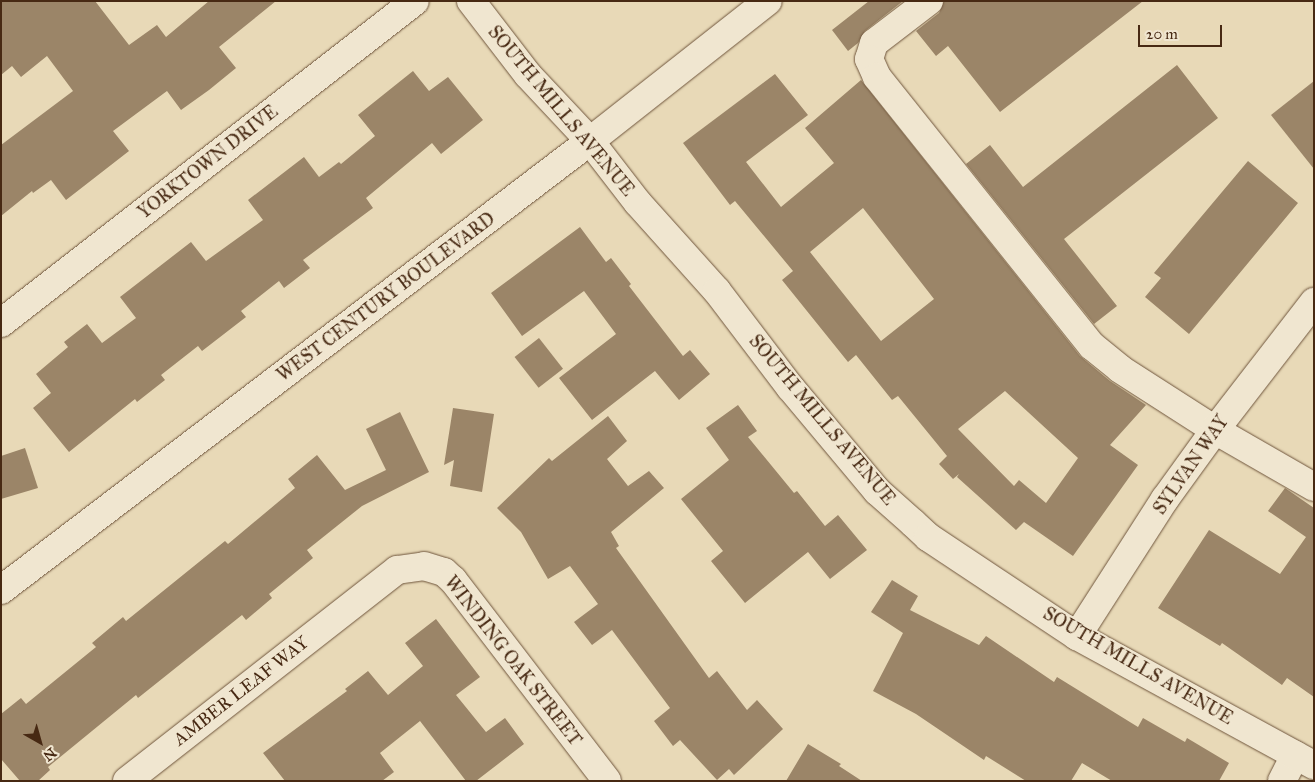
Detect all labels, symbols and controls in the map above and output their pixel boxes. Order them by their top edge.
scale bar [1140,15,1224,47]
street label: SOUTH MILLS AVENUE [483,22,639,200]
text: 20 m [1146,25,1178,43]
street label: YORKTOWN DRIVE [134,101,282,223]
street label: WEST CENTURY BOULEVARD [273,208,499,386]
street label: SOUTH MILLS AVENUE [744,331,900,509]
street label: SYLVAN WAY [1149,411,1233,519]
street label: WINDING OAK STREET [440,572,586,750]
street label: SOUTH MILLS AVENUE [1039,603,1237,729]
street label: AMBER LEAF WAY [169,632,313,750]
north arrow [15,717,65,767]
text: N [40,744,59,765]

